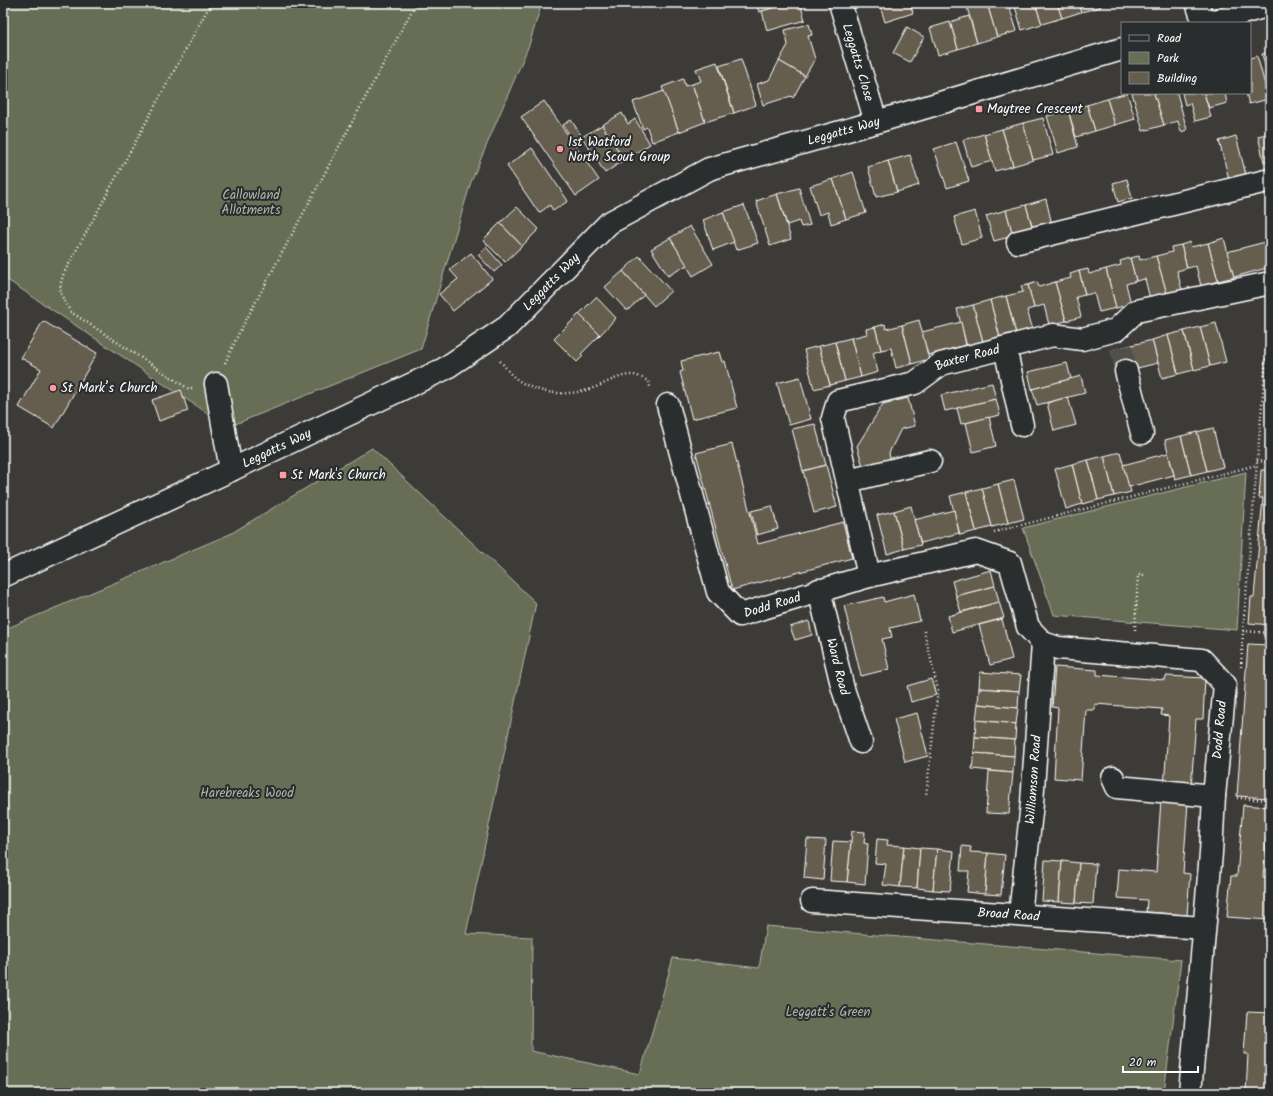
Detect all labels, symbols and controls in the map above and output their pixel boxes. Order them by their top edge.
street label: Leggatts Close [836,21,880,104]
legend [1121,22,1251,94]
text: Road [1157,29,1182,48]
text: Park [1157,49,1179,68]
text: Building [1157,69,1197,88]
place label: Maytree Crescent [987,99,1084,120]
marker: Maytree Crescent [974,104,984,114]
street label: Leggatts Way [805,111,883,151]
place label: 1st Watford North Scout Group [568,132,671,168]
marker: 1st Watford North Scout Group [555,144,565,154]
park label: Callowland Allotments [222,185,281,221]
street label: Leggatts Way [518,247,585,316]
street label: Baxter Road [930,339,1002,376]
place label: St Mark’s Church [61,378,157,399]
marker: St Mark’s Church [48,383,58,393]
street label: Leggatts Way [238,422,316,474]
place label: St Mark's Church [291,465,386,486]
marker: St Mark's Church [278,470,288,480]
street label: Dodd Road [741,587,804,624]
street label: Ward Road [821,636,855,699]
street label: Dodd Road [1207,699,1233,760]
street label: Williamson Road [1019,734,1047,825]
park label: Harebreaks Wood [200,783,294,804]
street label: Broad Road [977,902,1041,927]
park label: Leggatt's Green [786,1002,871,1023]
scale bar [1123,1048,1198,1074]
text: 20 m [1129,1053,1157,1072]

